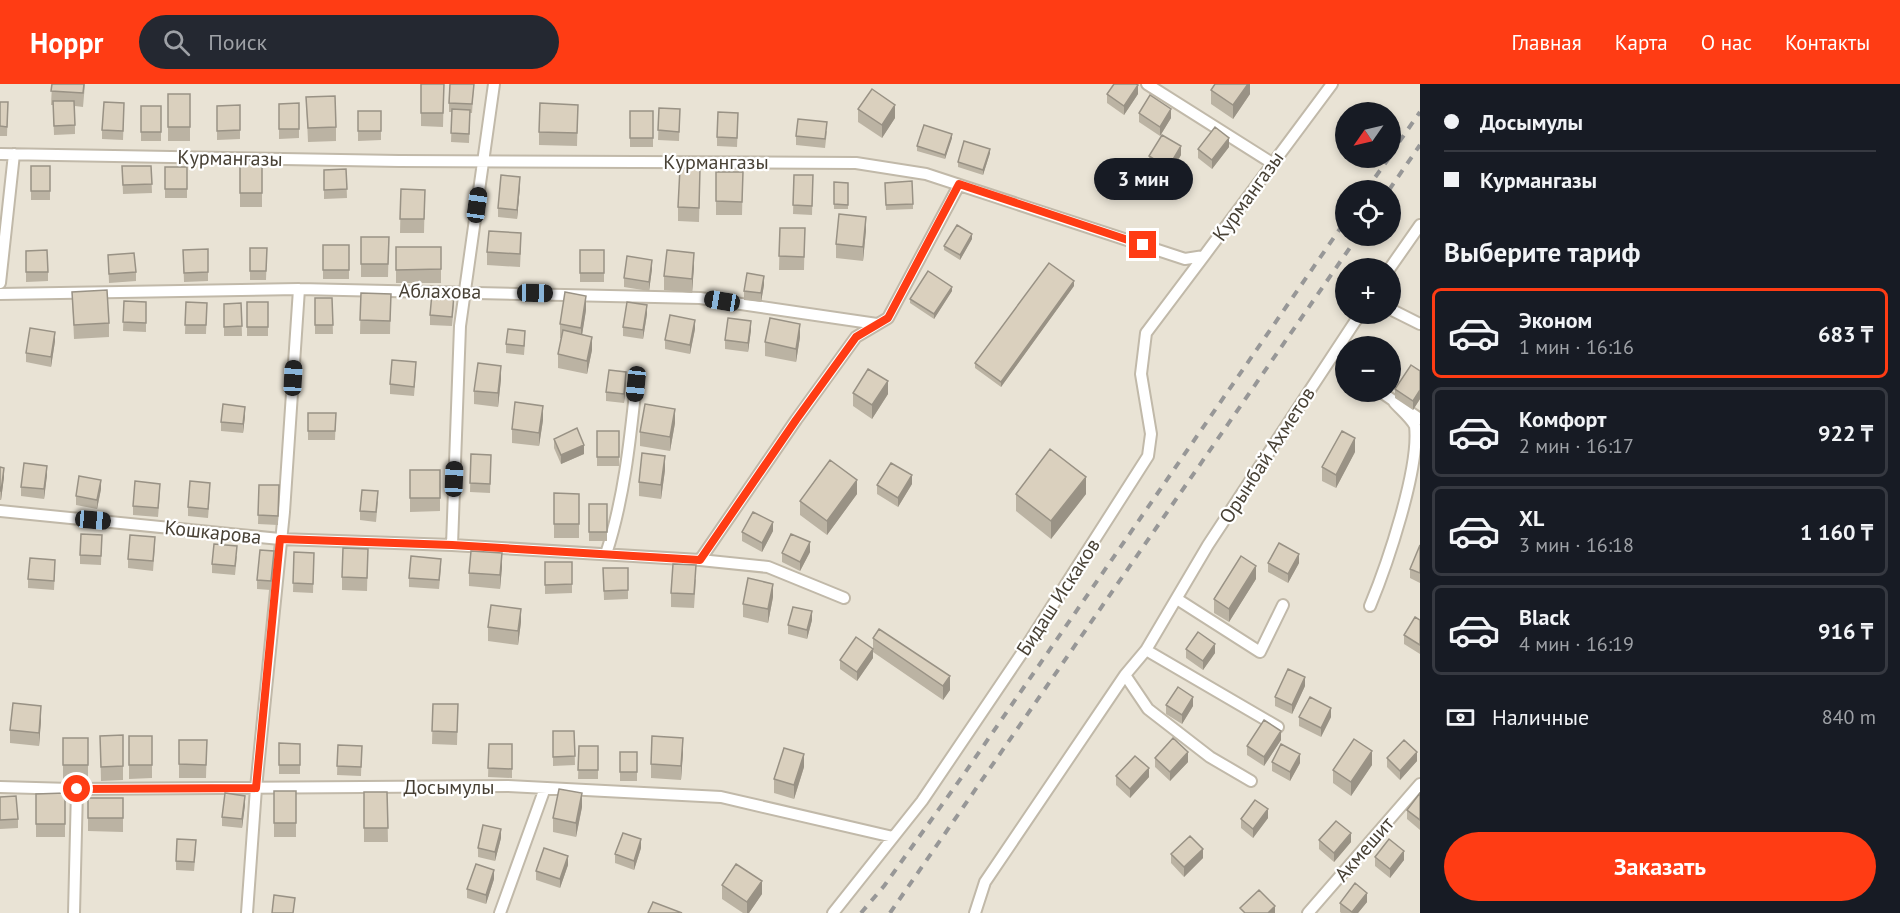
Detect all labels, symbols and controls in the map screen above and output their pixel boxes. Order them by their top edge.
search box [139,15,559,69]
text: Hoppr [30,24,103,61]
icon: search [160,26,193,59]
text: Поиск [208,28,267,56]
text: Главная [1511,29,1582,56]
text: Карта [1615,29,1668,56]
text: О нас [1701,29,1752,56]
text: Контакты [1785,29,1870,56]
north arrow [1335,102,1401,168]
map controls [1335,102,1401,402]
text: Досымулы [1480,108,1583,136]
street label: Курмангазы [177,144,283,172]
street label: Курмангазы [1207,146,1289,246]
street label: Курмангазы [663,149,769,175]
callout: 3 мин [1094,158,1192,200]
text: 3 мин [1118,166,1169,192]
text: Курмангазы [1480,166,1597,194]
button: locate [1335,180,1401,246]
car [466,186,488,224]
route end [1129,231,1156,258]
text: Выберите тариф [1444,235,1640,269]
button: + [1335,258,1401,324]
street label: Аблахова [398,277,482,305]
car [517,284,553,302]
car [703,289,741,313]
icon: car [1447,306,1501,360]
text: Эконом [1519,306,1592,334]
text: 683 ₸ [1818,320,1873,348]
text: 1 мин · 16:16 [1519,334,1634,360]
button: − [1335,336,1401,402]
car [283,360,303,396]
car [625,365,647,403]
street label: Орынбай Ахметов [1213,382,1321,528]
icon: car [1447,405,1501,459]
text: Комфорт [1519,405,1607,433]
text: 922 ₸ [1818,419,1873,447]
text: 2 мин · 16:17 [1519,433,1634,459]
car [444,461,464,497]
icon: car [1447,504,1501,558]
text: XL [1519,504,1544,532]
car [74,509,112,531]
street label: Кошкарова [163,514,263,550]
text: 1 160 ₸ [1800,518,1873,546]
text: 3 мин · 16:18 [1519,532,1634,558]
street label: Бидаш Искаков [1010,533,1106,661]
icon: car [1447,603,1501,657]
text: Black [1519,603,1570,631]
text: 916 ₸ [1818,617,1873,645]
text: 4 мин · 16:19 [1519,631,1634,657]
icon: cash [1444,701,1477,734]
text: Наличные [1492,703,1589,731]
text: 840 m [1822,704,1876,730]
street label: Досымулы [403,774,495,800]
route start [63,775,90,802]
street label: Акмешит [1329,811,1399,887]
button: Заказать [1444,832,1876,901]

